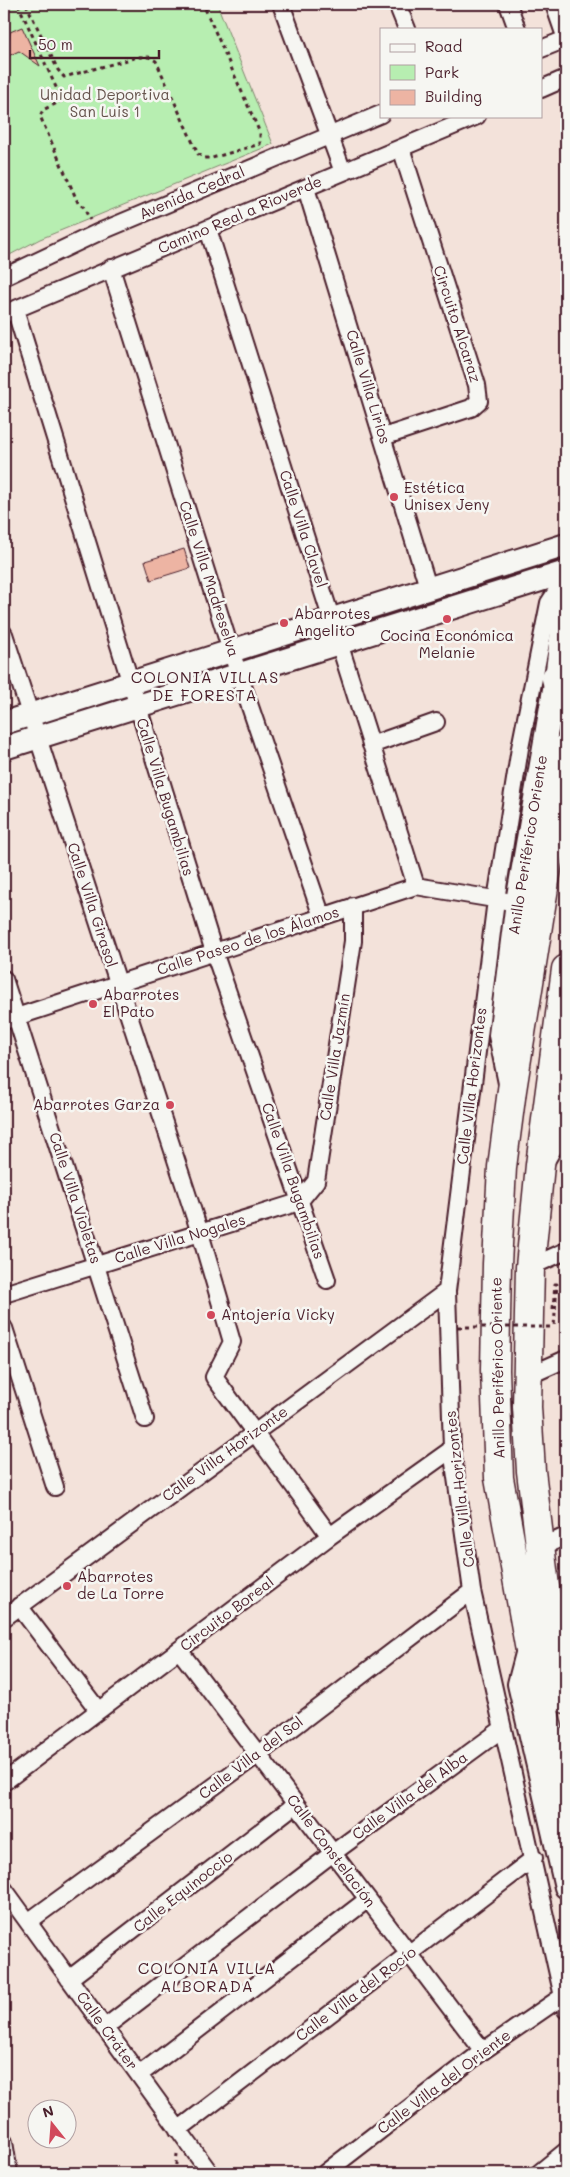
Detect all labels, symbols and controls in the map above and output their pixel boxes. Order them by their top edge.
scale bar [30,28,159,60]
legend [380,28,542,118]
text: 50 m [38,34,73,54]
text: Road [425,36,462,56]
text: Park [425,62,459,82]
park label: Unidad Deportiva San Luis 1 [40,84,170,121]
text: Building [425,86,482,106]
street label: Avenida Cedral [136,161,247,223]
street label: Camino Real a Rioverde [155,170,325,258]
street label: Circuito Alcaraz [430,262,486,385]
street label: Calle Villa Lirios [342,327,396,446]
street label: Calle Villa Clavel [276,467,332,590]
place label: Estética Unisex Jeny [404,477,490,514]
marker: Estética Unisex Jeny [388,491,400,503]
street label: Calle Villa Madreselva [175,498,245,659]
place label: Abarrotes Angelito [294,603,370,640]
marker: Cocina Económica Melanie [441,613,453,625]
marker: Abarrotes Angelito [278,617,290,629]
place label: Cocina Económica Melanie [380,625,514,662]
district label: COLONIA VILLAS DE FORESTA [131,666,279,705]
street label: Calle Villa Bugambilias [132,715,200,878]
street label: Anillo Periférico Oriente [503,754,551,936]
street label: Calle Villa Girasol [63,840,123,970]
street label: Calle Paseo de los Álamos [154,901,341,979]
place label: Abarrotes El Pato [103,984,179,1021]
street label: Calle Villa Jazmín [314,992,354,1122]
marker: Abarrotes El Pato [87,998,99,1010]
street label: Calle Villa Horizontes [451,1006,491,1166]
place label: Abarrotes Garza [33,1094,160,1114]
marker: Abarrotes Garza [164,1099,176,1111]
street label: Calle Villa Bugambilias [258,1100,330,1262]
street label: Calle Villa Violetas [45,1129,107,1266]
street label: Calle Villa Nogales [112,1209,248,1267]
street label: Anillo Periférico Oriente [485,1277,509,1459]
place label: Antojería Vicky [221,1304,335,1324]
marker: Antojería Vicky [205,1309,217,1321]
street label: Calle Villa Horizonte [158,1401,291,1506]
street label: Calle Villa Horizontes [439,1409,479,1569]
place label: Abarrotes de La Torre [77,1566,164,1603]
street label: Circuito Boreal [175,1571,277,1655]
marker: Abarrotes de La Torre [61,1580,73,1592]
street label: Calle Villa del Sol [194,1711,307,1803]
street label: Calle Villa del Alba [348,1747,471,1844]
street label: Calle Constelación [283,1790,381,1911]
street label: Calle Equinoccio [129,1846,236,1936]
street label: Calle Villa del Rocío [291,1941,420,2045]
district label: COLONIA VILLA ALBORADA [138,1957,276,1996]
street label: Calle Cráter [72,1987,143,2074]
street label: Calle Villa del Oriente [373,2024,514,2138]
north arrow [28,2100,78,2150]
text: N [40,2100,56,2122]

